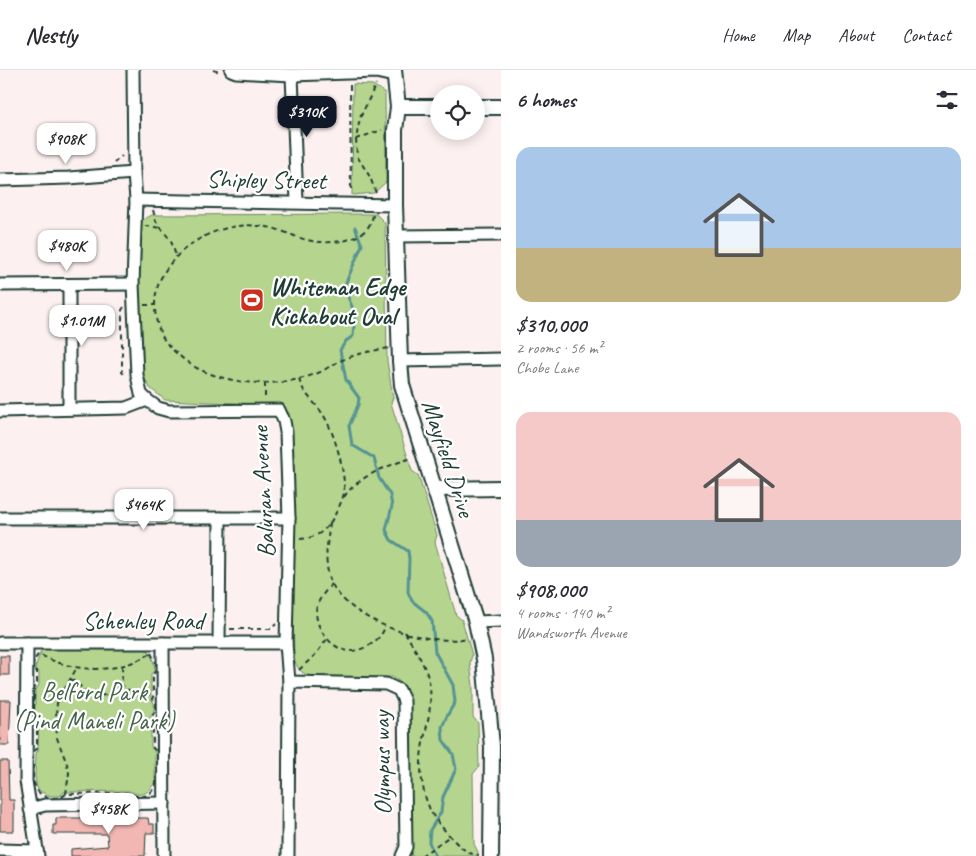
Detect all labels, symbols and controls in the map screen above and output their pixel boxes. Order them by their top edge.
text: Nestly [25,20,77,50]
text: Home [722,24,755,46]
text: Map [783,24,810,46]
text: About [838,24,874,46]
text: Contact [902,24,951,46]
map controls [430,85,485,140]
button: locate [430,85,485,140]
icon: filters [933,86,961,114]
text: 6 homes [516,87,576,113]
pin: $310K [272,96,342,138]
text: $310K [289,102,325,122]
pin: $908K [31,122,101,165]
text: $908K [48,129,84,149]
street label: Shipley Street [206,163,329,197]
icon: home [694,180,784,270]
pin: $480K [32,230,102,272]
text: $480K [49,236,85,256]
place label: Whiteman Edge Kickabout Oval [270,271,408,332]
sports icon: Whiteman Edge Kickabout Oval [239,287,265,313]
pin: $1.01M [41,304,123,347]
text: $1.01M [60,311,104,331]
text: $310,000 [516,312,586,338]
text: 2 rooms · 56 m² [516,338,602,358]
text: Chobe Lane [516,358,578,378]
street label: Mayfield Drive [414,396,483,523]
street label: Baluran Avenue [243,424,282,558]
icon: home [694,445,784,535]
pin: $464K [109,488,179,531]
text: $464K [125,495,163,515]
text: $908,000 [516,577,586,603]
text: 4 rooms · 140 m² [516,603,610,623]
street label: Schenley Road [83,605,207,637]
text: Wandsworth Avenue [516,623,627,643]
park label: Belford Park (Pind Maneli Park) [13,676,176,737]
street label: Olympus way [365,708,399,815]
pin: $458K [74,792,144,835]
text: $458K [91,799,127,819]

